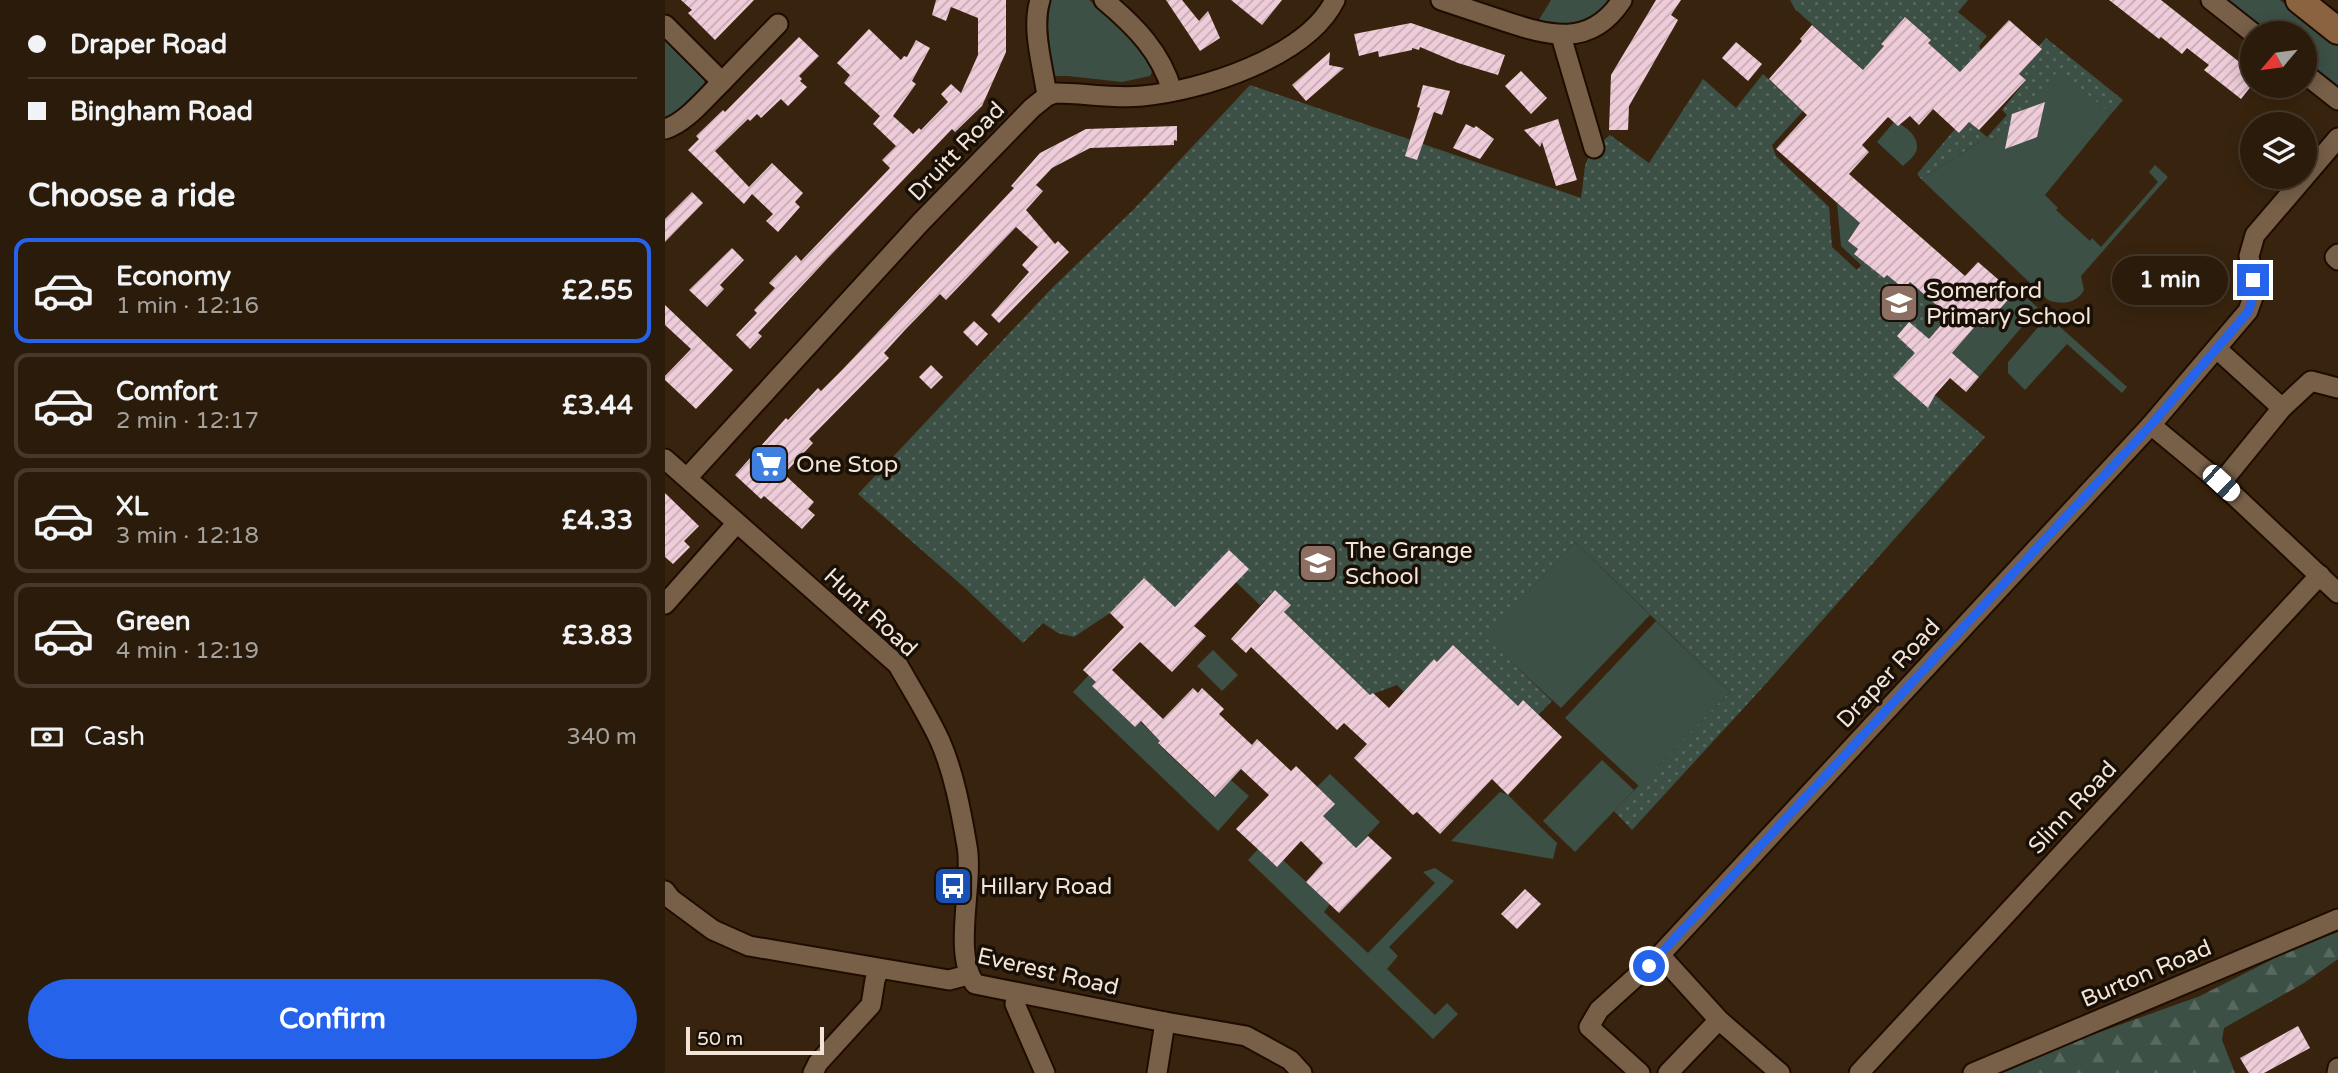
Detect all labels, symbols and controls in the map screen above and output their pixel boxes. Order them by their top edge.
north arrow [2240,21,2317,98]
map controls [2240,21,2317,189]
text: Draper Road [70,29,227,60]
text: Bingham Road [70,96,253,127]
street label: Druitt Road [903,96,1011,207]
button: layers [2240,112,2317,189]
text: Choose a ride [28,177,235,215]
callout: 1 min [2113,256,2229,304]
icon: car [32,259,95,322]
text: Economy [116,261,231,292]
route end [2237,264,2269,296]
text: 1 min [2139,266,2201,294]
text: £2.55 [562,275,633,306]
place label: Somerford Primary School [1926,277,2091,331]
school or university icon: Somerford Primary School [1878,282,1920,324]
text: 1 min · 12:16 [116,292,259,320]
icon: car [32,374,95,437]
text: Comfort [116,376,218,407]
text: £3.44 [562,390,633,421]
text: 2 min · 12:17 [116,407,259,435]
supermarket icon: One Stop [748,443,790,485]
place label: One Stop [796,451,898,479]
car [2199,461,2244,505]
icon: car [32,489,95,552]
text: XL [116,491,148,522]
text: £4.33 [562,505,633,536]
text: 3 min · 12:18 [116,522,259,550]
place label: The Grange School [1345,537,1473,591]
school or university icon: The Grange School [1297,542,1339,584]
street label: Hunt Road [818,562,923,663]
icon: car [32,604,95,667]
text: Green [116,606,191,637]
street label: Draper Road [1831,613,1946,734]
text: £3.83 [562,620,633,651]
text: 4 min · 12:19 [116,637,259,665]
icon: cash [28,718,66,756]
text: Cash [84,721,145,752]
text: 340 m [567,723,637,751]
street label: Slinn Road [2023,755,2123,860]
bus stop icon: Hillary Road [932,865,974,907]
place label: Hillary Road [980,873,1112,901]
street label: Burton Road [2077,934,2216,1014]
street label: Everest Road [974,942,1121,1002]
route start [1633,950,1665,982]
button: Confirm [28,979,637,1059]
scale bar [686,1024,824,1056]
text: 50 m [697,1028,743,1050]

